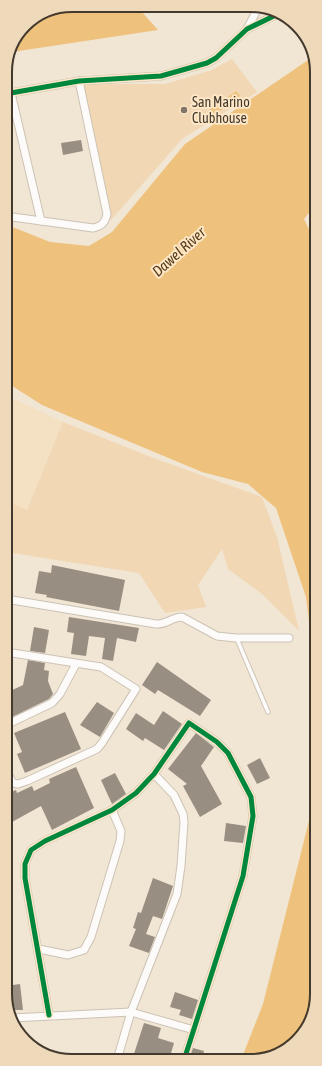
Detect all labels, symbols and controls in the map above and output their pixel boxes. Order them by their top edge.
place label: San Marino Clubhouse [192,94,250,126]
marker: San Marino Clubhouse [179,105,189,115]
water label: Dawel River [149,223,209,280]

